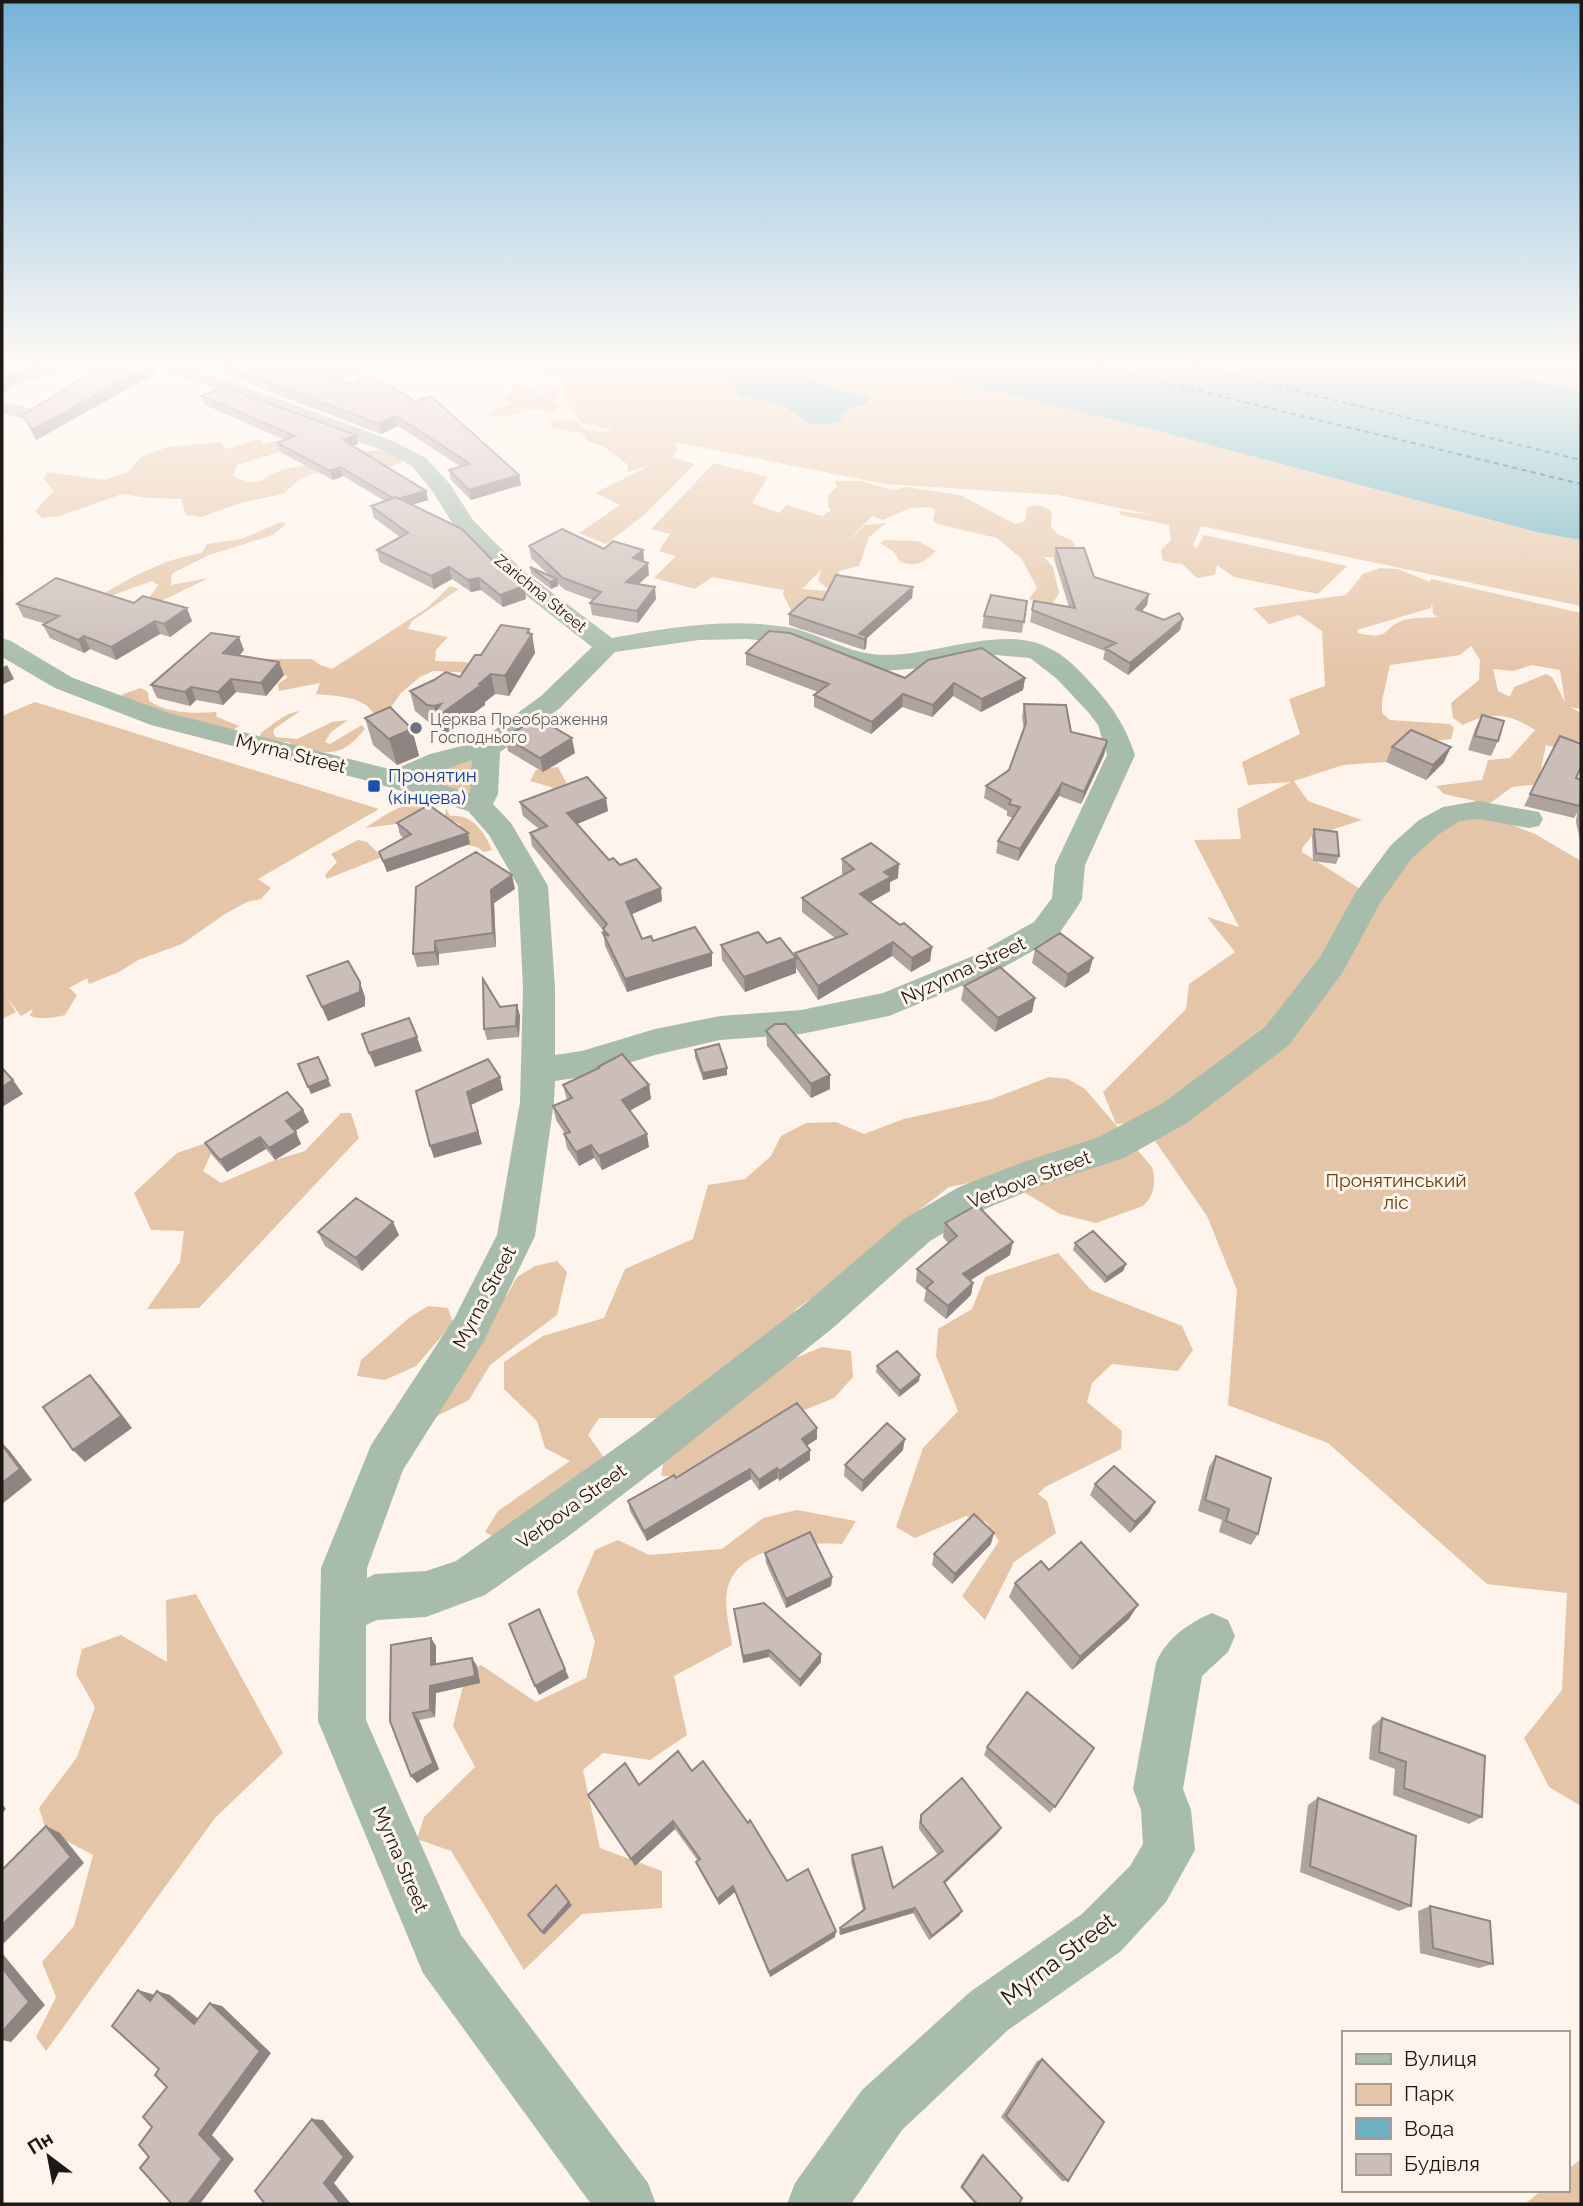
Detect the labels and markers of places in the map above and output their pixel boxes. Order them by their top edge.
place label: Церква Преображення Господнього [430,710,608,747]
marker: Церква Преображення Господнього [408,720,424,736]
place label: Пронятин (кінцева) [388,764,477,808]
marker: Пронятин (кінцева) [366,778,382,794]

